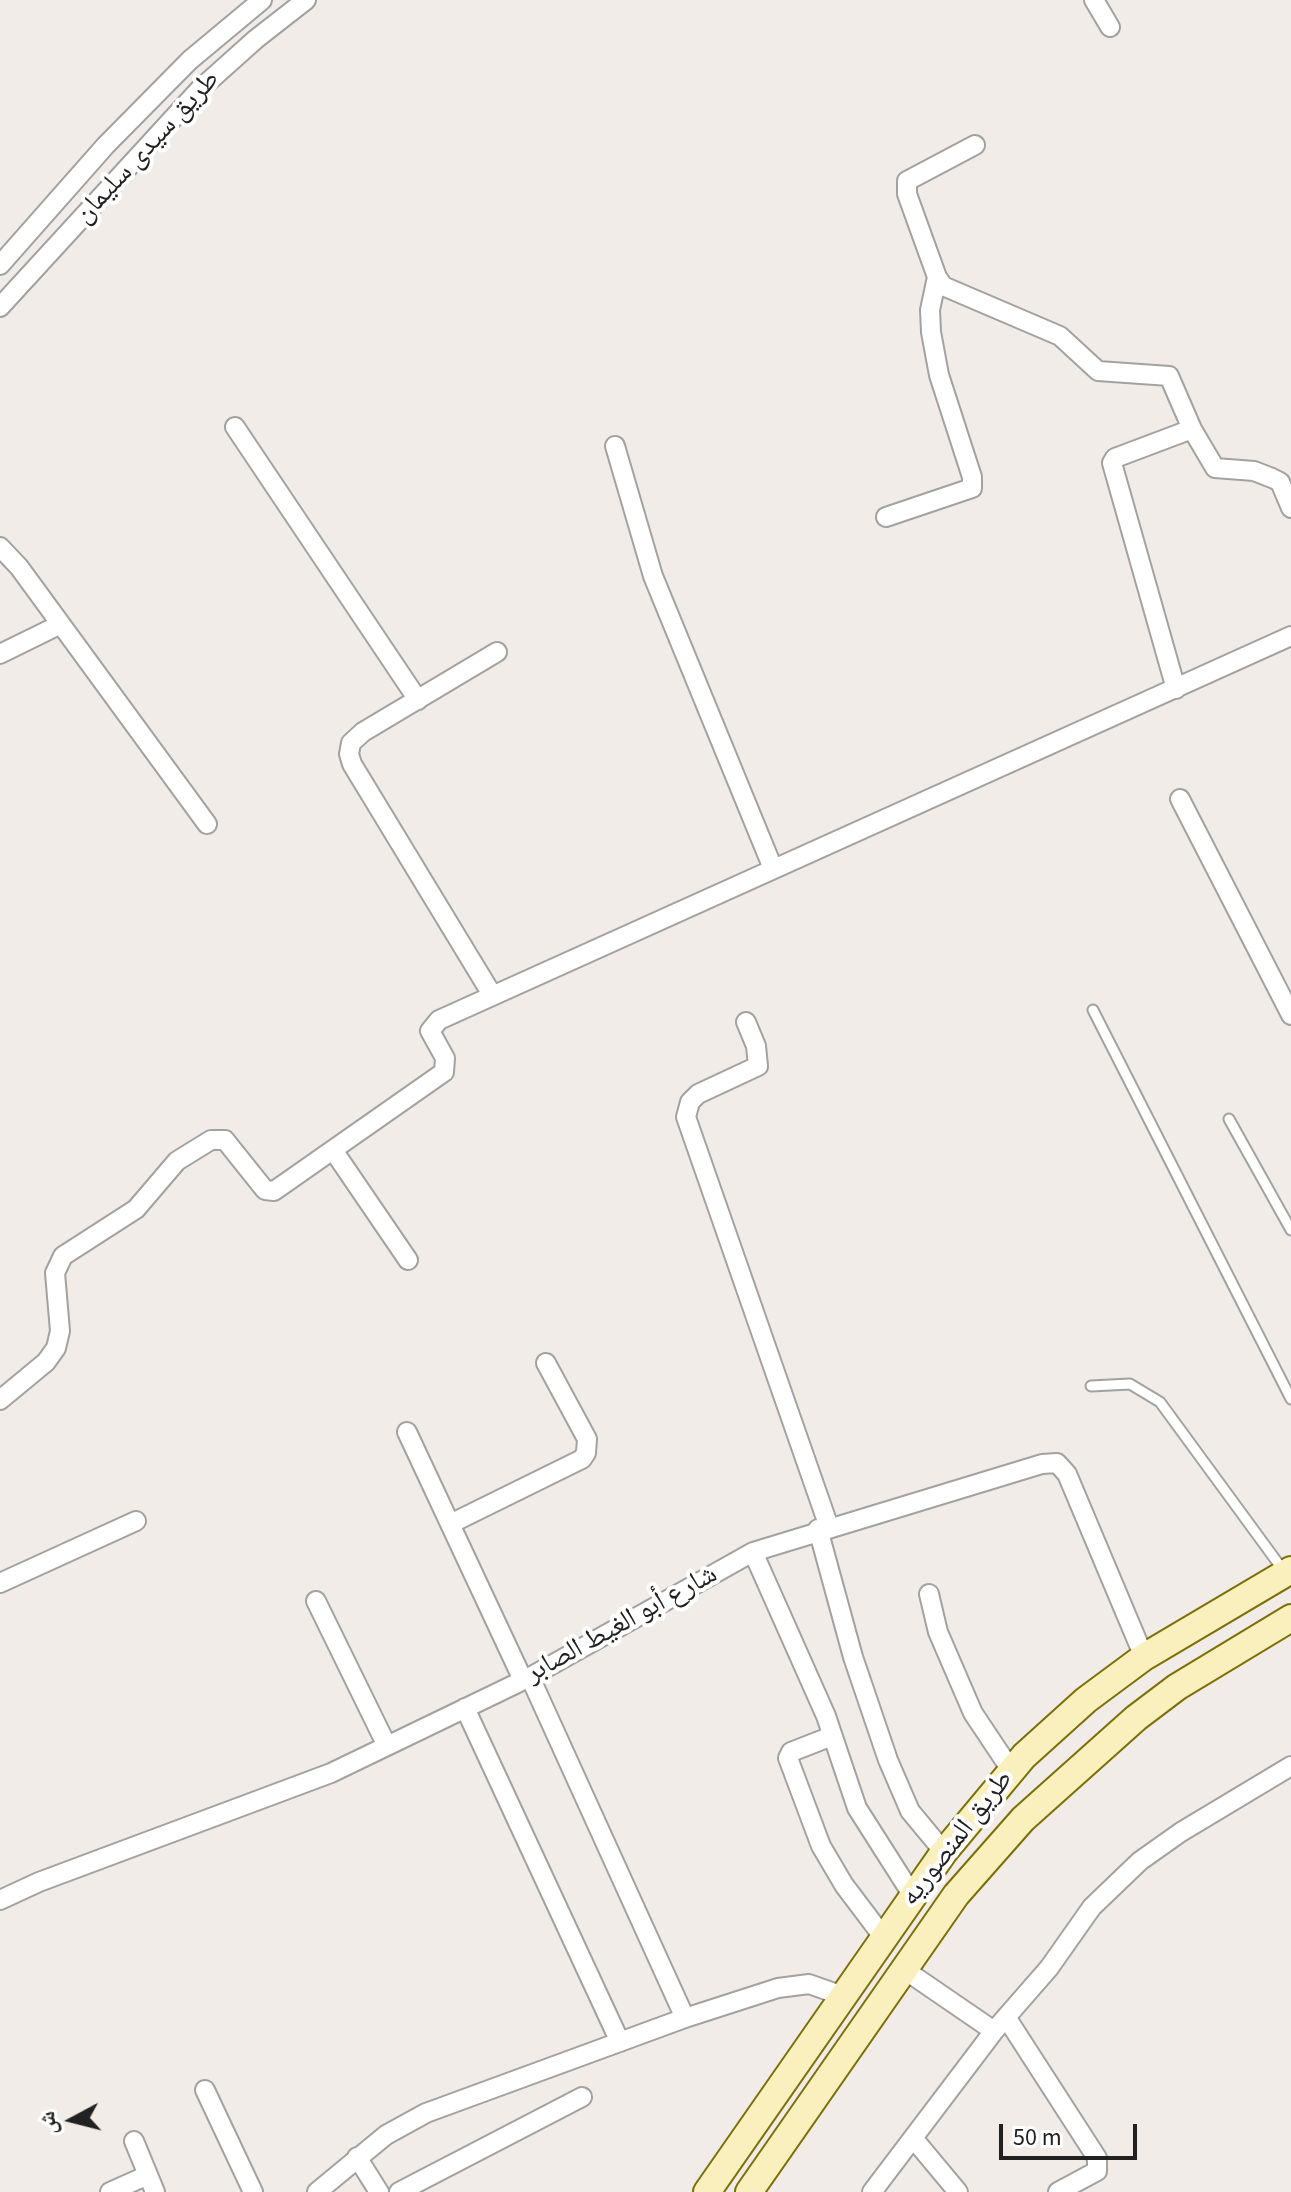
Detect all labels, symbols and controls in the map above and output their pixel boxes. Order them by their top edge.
street label: طريق سيدى سليمان [68,64,228,232]
street label: شارع أبو الغيط الصابر [520,1558,724,1692]
street label: طريق المنصوريه [895,1764,1021,1914]
north arrow [32,2080,112,2160]
scale bar [1003,2108,1141,2158]
text: ش [31,2109,65,2136]
text: 50 m [1013,2120,1062,2155]

